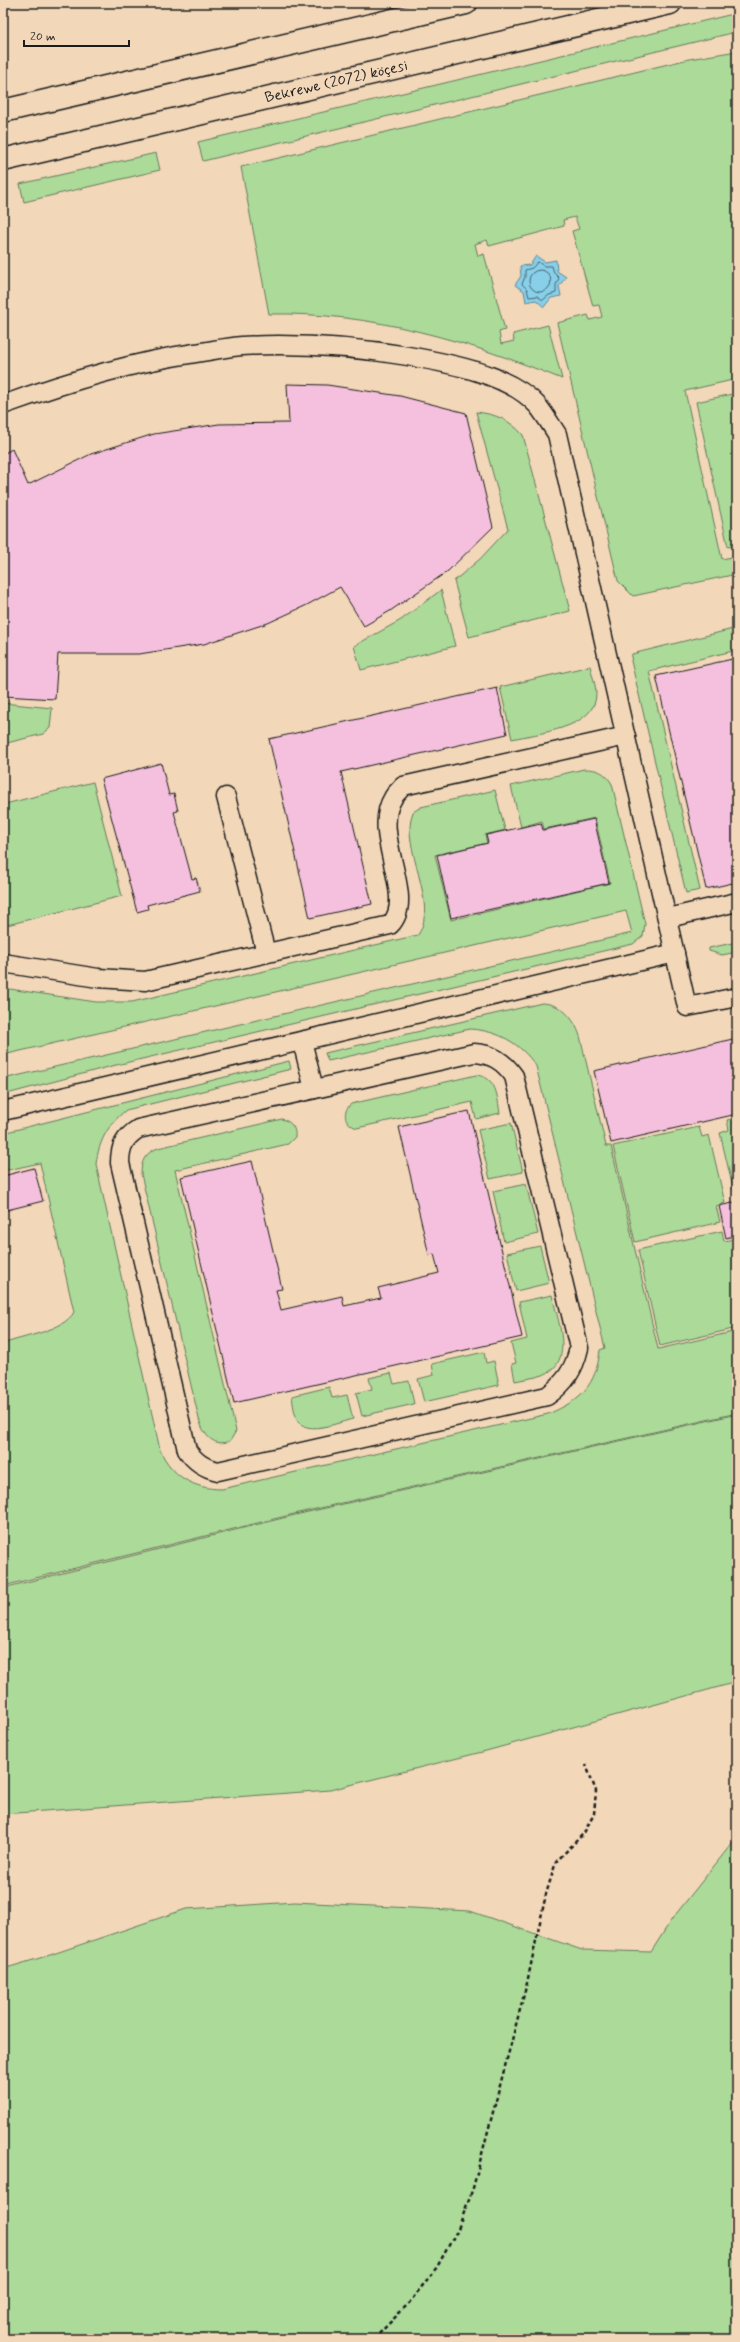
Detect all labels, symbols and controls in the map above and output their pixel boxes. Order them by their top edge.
scale bar [24,22,129,48]
text: 20 m [30,29,56,45]
street label: Bekrewe (2072) köçesi [263,56,410,108]

